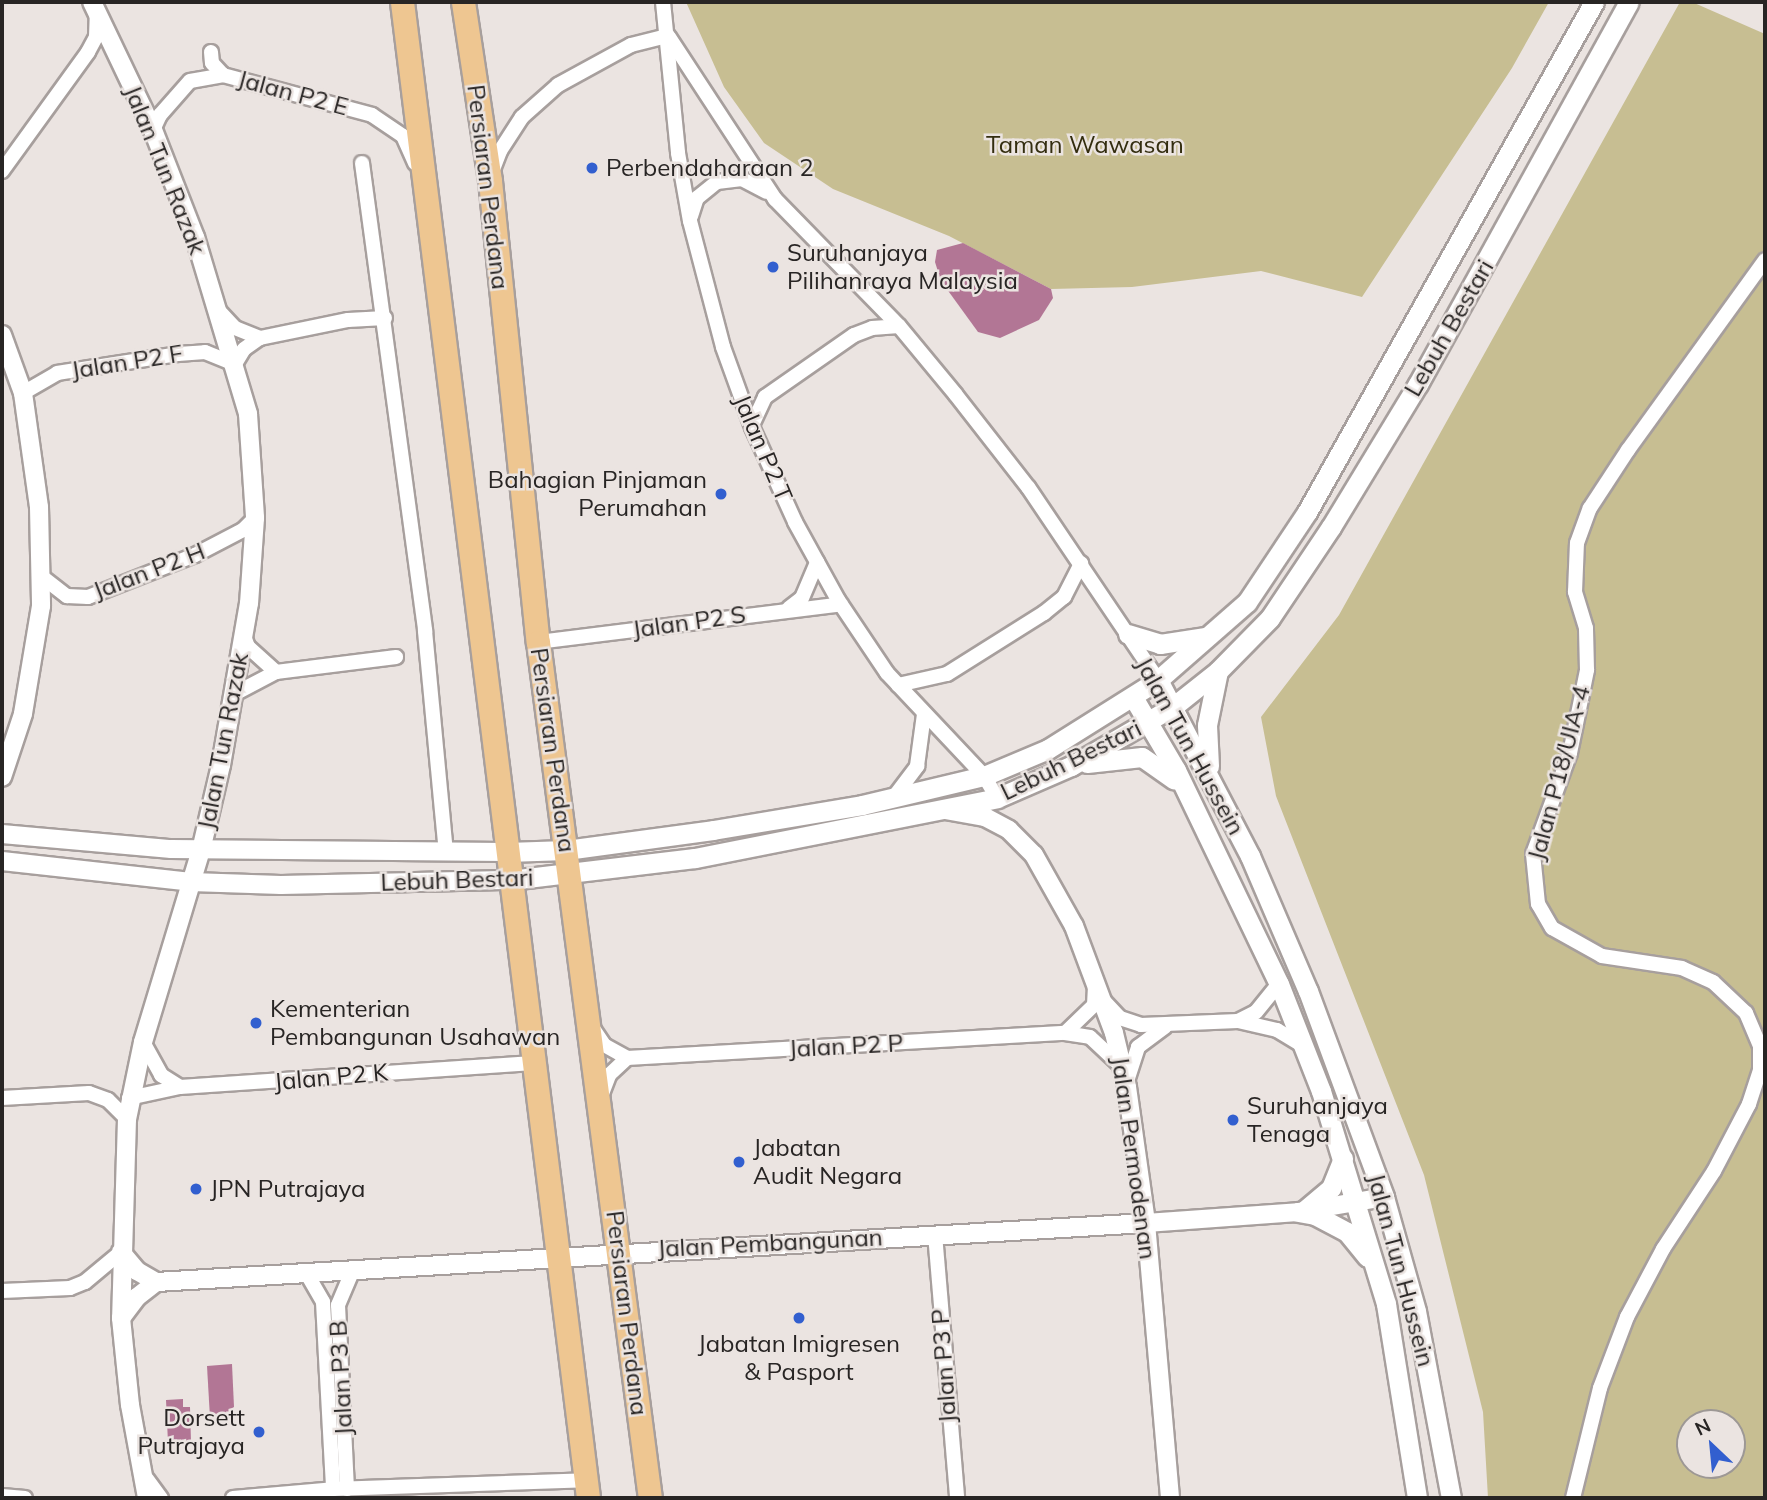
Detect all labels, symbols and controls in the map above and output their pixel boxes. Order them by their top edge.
street label: Jalan P2 E [235,64,351,122]
street label: Jalan Tun Razak [118,81,212,259]
street label: Persiaran Perdana [461,83,515,291]
park label: Taman Wawasan [986,131,1184,159]
place label: Perbendaharaan 2 [606,154,814,182]
marker: Perbendaharaan 2 [584,160,600,176]
place label: Suruhanjaya Pilihanraya Malaysia [787,239,1018,295]
street label: Lebuh Bestari [1398,255,1500,401]
marker: Suruhanjaya Pilihanraya Malaysia [765,259,781,275]
street label: Jalan P2 F [69,339,185,385]
street label: Jalan P2 T [728,390,798,506]
place label: Bahagian Pinjaman Perumahan [488,466,707,522]
marker: Bahagian Pinjaman Perumahan [713,486,729,502]
street label: Jalan P2 H [89,537,209,605]
street label: Jalan P2 S [631,600,747,644]
street label: Persiaran Perdana [524,646,582,854]
street label: Jalan Tun Razak [192,650,254,832]
street label: Jalan Tun Hussein [1129,652,1251,840]
street label: Jalan P18/UIA-4 [1522,683,1596,863]
street label: Lebuh Bestari [996,714,1146,806]
street label: Lebuh Bestari [380,863,534,897]
place label: Kementerian Pembangunan Usahawan [270,995,560,1051]
marker: Kementerian Pembangunan Usahawan [248,1015,264,1031]
street label: Jalan P2 P [788,1029,904,1063]
street label: Jalan Permodenan [1106,1055,1162,1261]
street label: Jalan P2 K [273,1058,389,1096]
place label: Suruhanjaya Tenaga [1247,1092,1388,1148]
marker: Suruhanjaya Tenaga [1225,1112,1241,1128]
place label: Jabatan Audit Negara [753,1134,902,1190]
marker: Jabatan Audit Negara [731,1154,747,1170]
street label: Jalan Tun Hussein [1361,1170,1441,1370]
place label: JPN Putrajaya [210,1175,365,1203]
marker: JPN Putrajaya [188,1181,204,1197]
street label: Persiaran Perdana [600,1209,654,1417]
street label: Jalan Pembangunan [657,1223,883,1263]
street label: Jalan P3 P [926,1308,962,1424]
marker: Jabatan Imigresen & Pasport [791,1310,807,1326]
street label: Jalan P3 B [324,1320,358,1436]
place label: Jabatan Imigresen & Pasport [698,1330,900,1386]
place label: Dorsett Putrajaya [137,1404,245,1460]
north arrow [1676,1409,1746,1479]
text: N [1691,1413,1714,1441]
marker: Dorsett Putrajaya [251,1424,267,1440]

